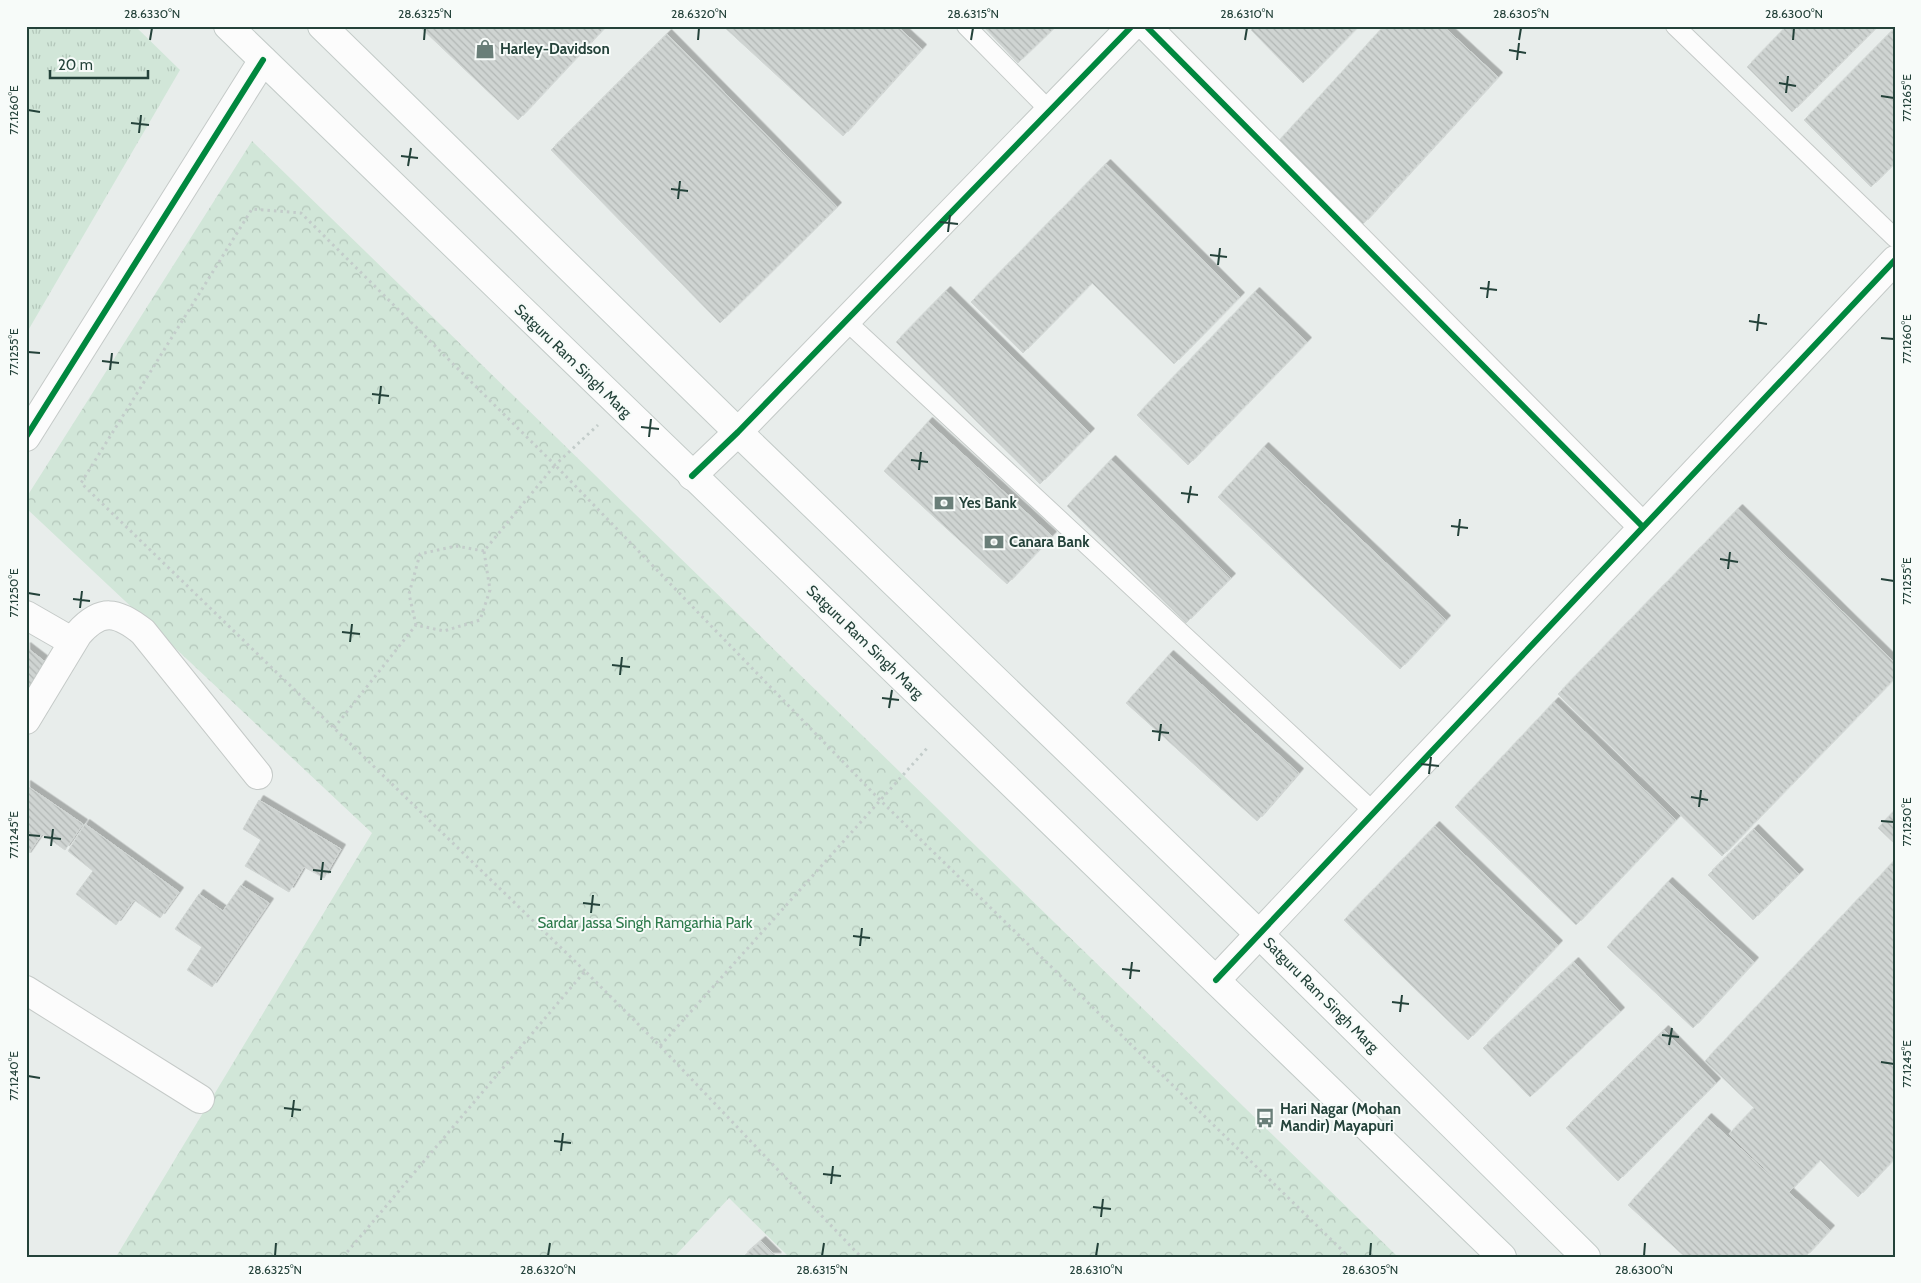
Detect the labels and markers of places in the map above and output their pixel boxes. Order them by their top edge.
shop icon: Harley-Davidson [474,38,496,60]
place label: Harley-Davidson [500,40,610,58]
bank icon: Yes Bank [933,492,955,514]
place label: Yes Bank [958,494,1017,512]
bank icon: Canara Bank [983,531,1005,553]
place label: Canara Bank [1009,533,1090,551]
place label: Hari Nagar (Mohan Mandir) Mayapuri [1280,1100,1401,1135]
bus stop icon: Hari Nagar (Mohan Mandir) Mayapuri [1254,1107,1276,1129]

